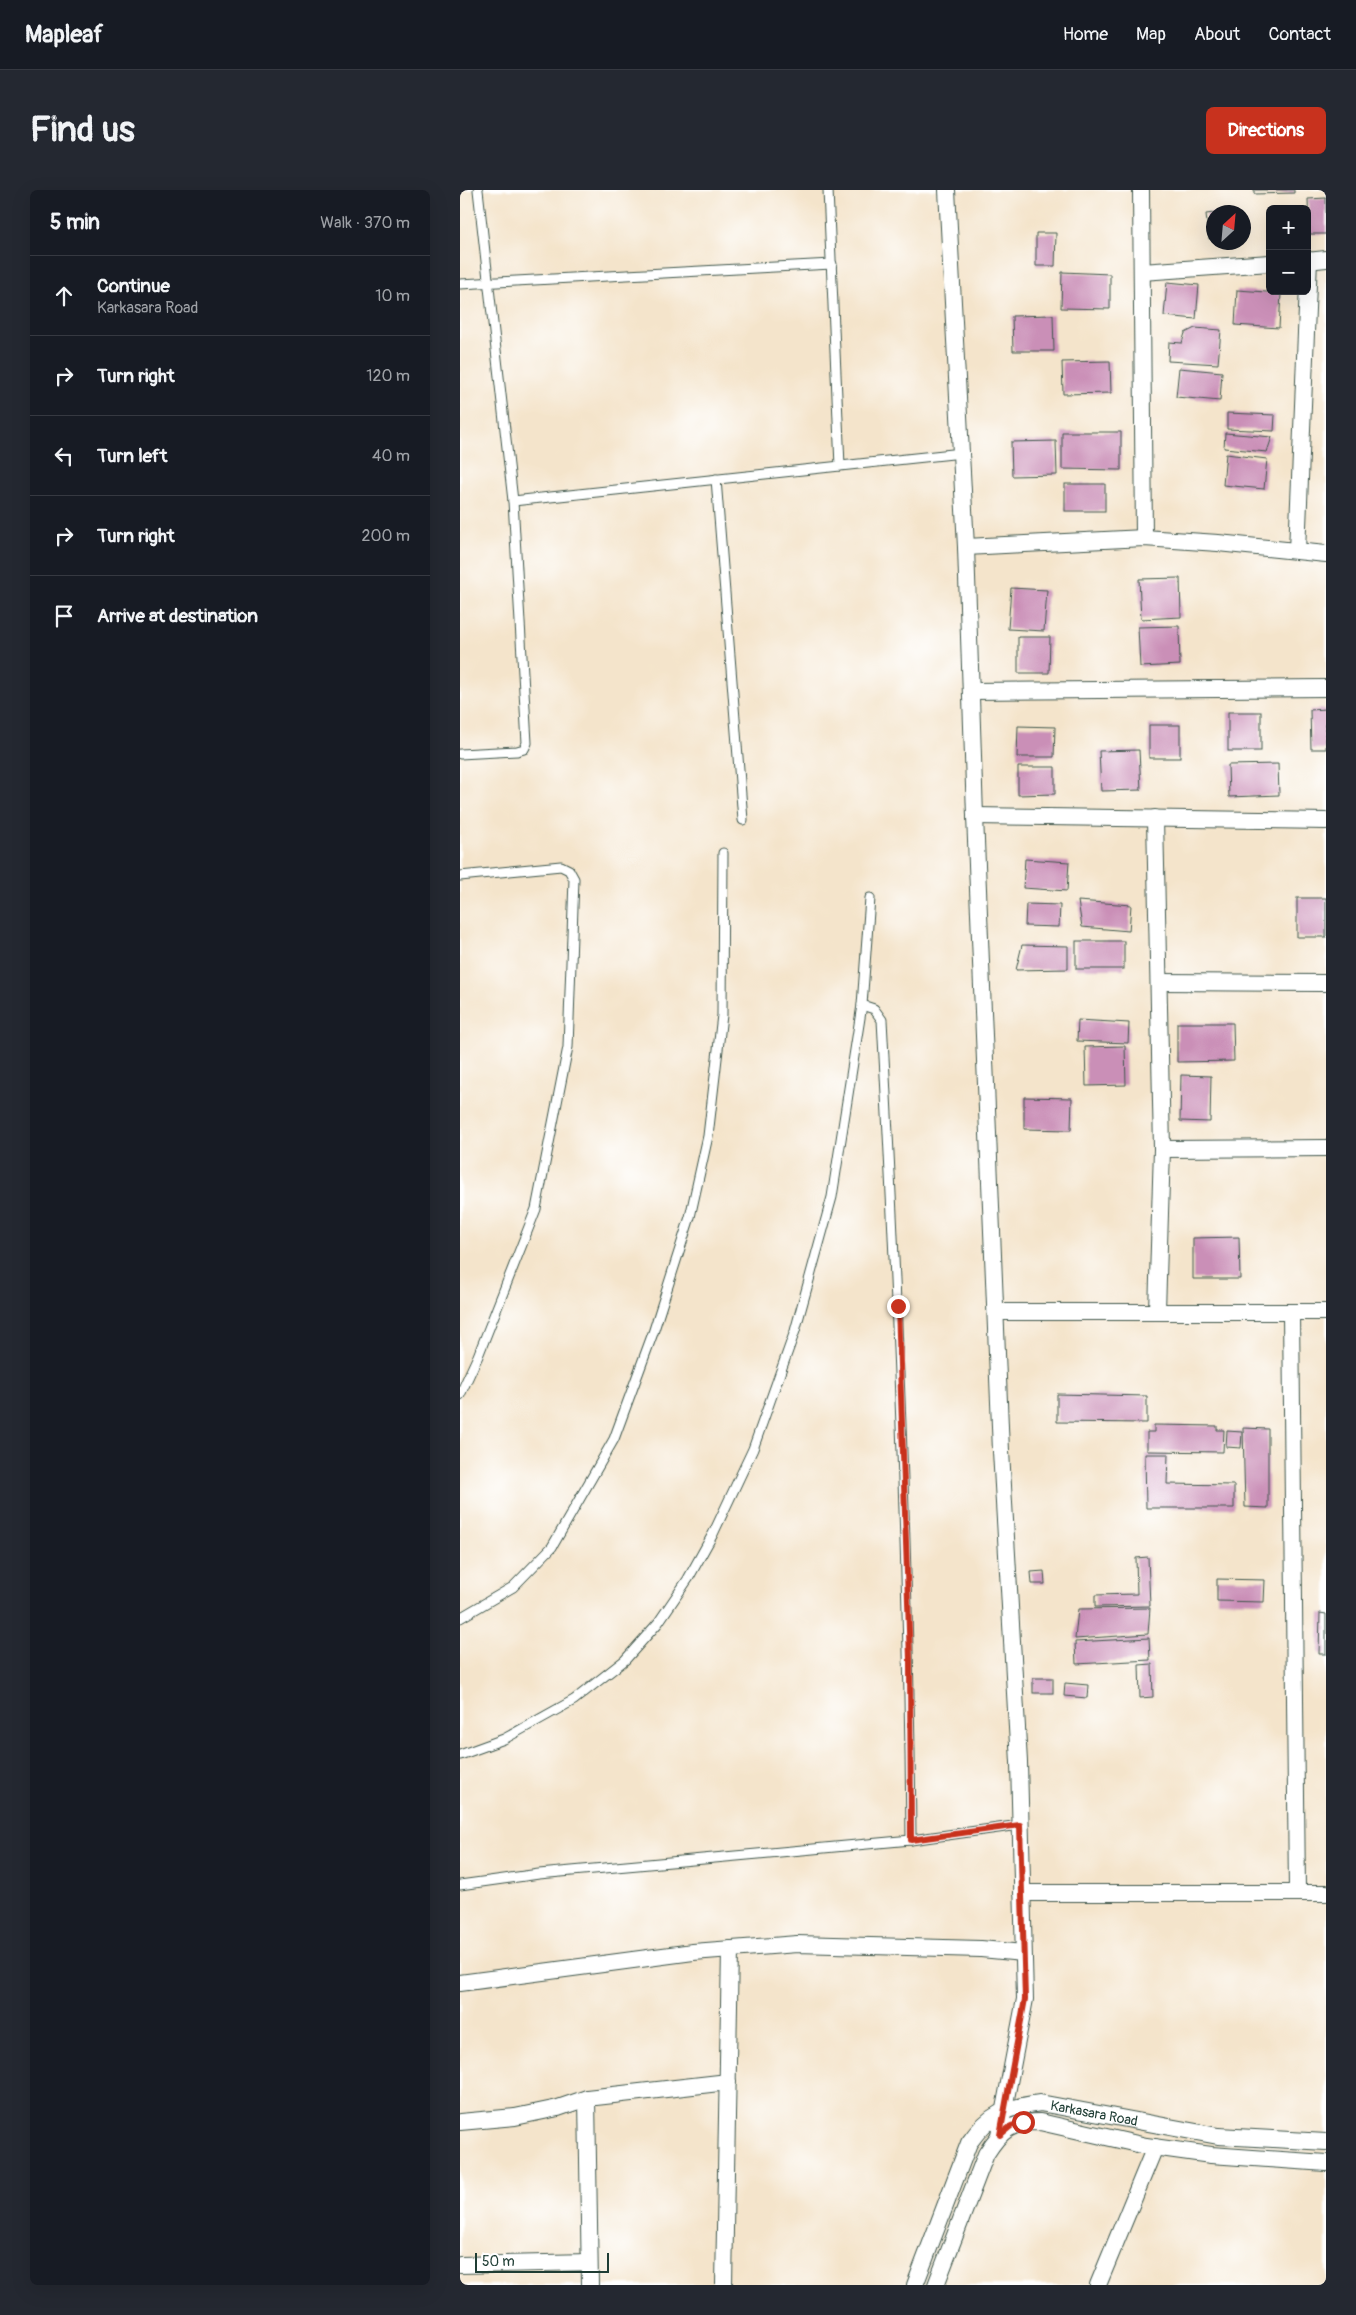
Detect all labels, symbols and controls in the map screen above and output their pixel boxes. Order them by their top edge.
text: Mapleaf [25,20,103,49]
text: Home [1063,23,1108,46]
text: Map [1136,23,1166,46]
text: About [1194,23,1240,46]
text: Contact [1268,23,1331,46]
button: Directions [1206,107,1326,154]
text: Find us [30,108,135,152]
north arrow [1206,205,1251,250]
map controls [1266,205,1311,295]
button: + [1266,205,1311,250]
text: 5 min [50,209,100,236]
text: Walk · 370 m [320,213,410,233]
button: − [1266,250,1311,295]
text: Continue [97,274,170,298]
icon: ahead [50,282,78,310]
text: 10 m [375,286,410,306]
text: Karkasara Road [97,298,198,318]
icon: right [50,362,78,390]
text: Turn right [97,364,175,388]
text: 120 m [366,366,410,386]
icon: left [50,442,78,470]
text: Turn left [97,444,167,468]
text: 40 m [372,446,410,466]
icon: right [50,522,78,550]
text: Turn right [97,524,175,548]
text: 200 m [362,526,410,546]
icon: arrive [50,602,78,630]
text: Arrive at destination [97,604,258,628]
route end [887,1295,910,1318]
street label: Karkasara Road [1049,2097,1139,2130]
route start [1012,2111,1035,2134]
scale bar [475,2250,609,2273]
text: 50 m [482,2253,515,2270]

